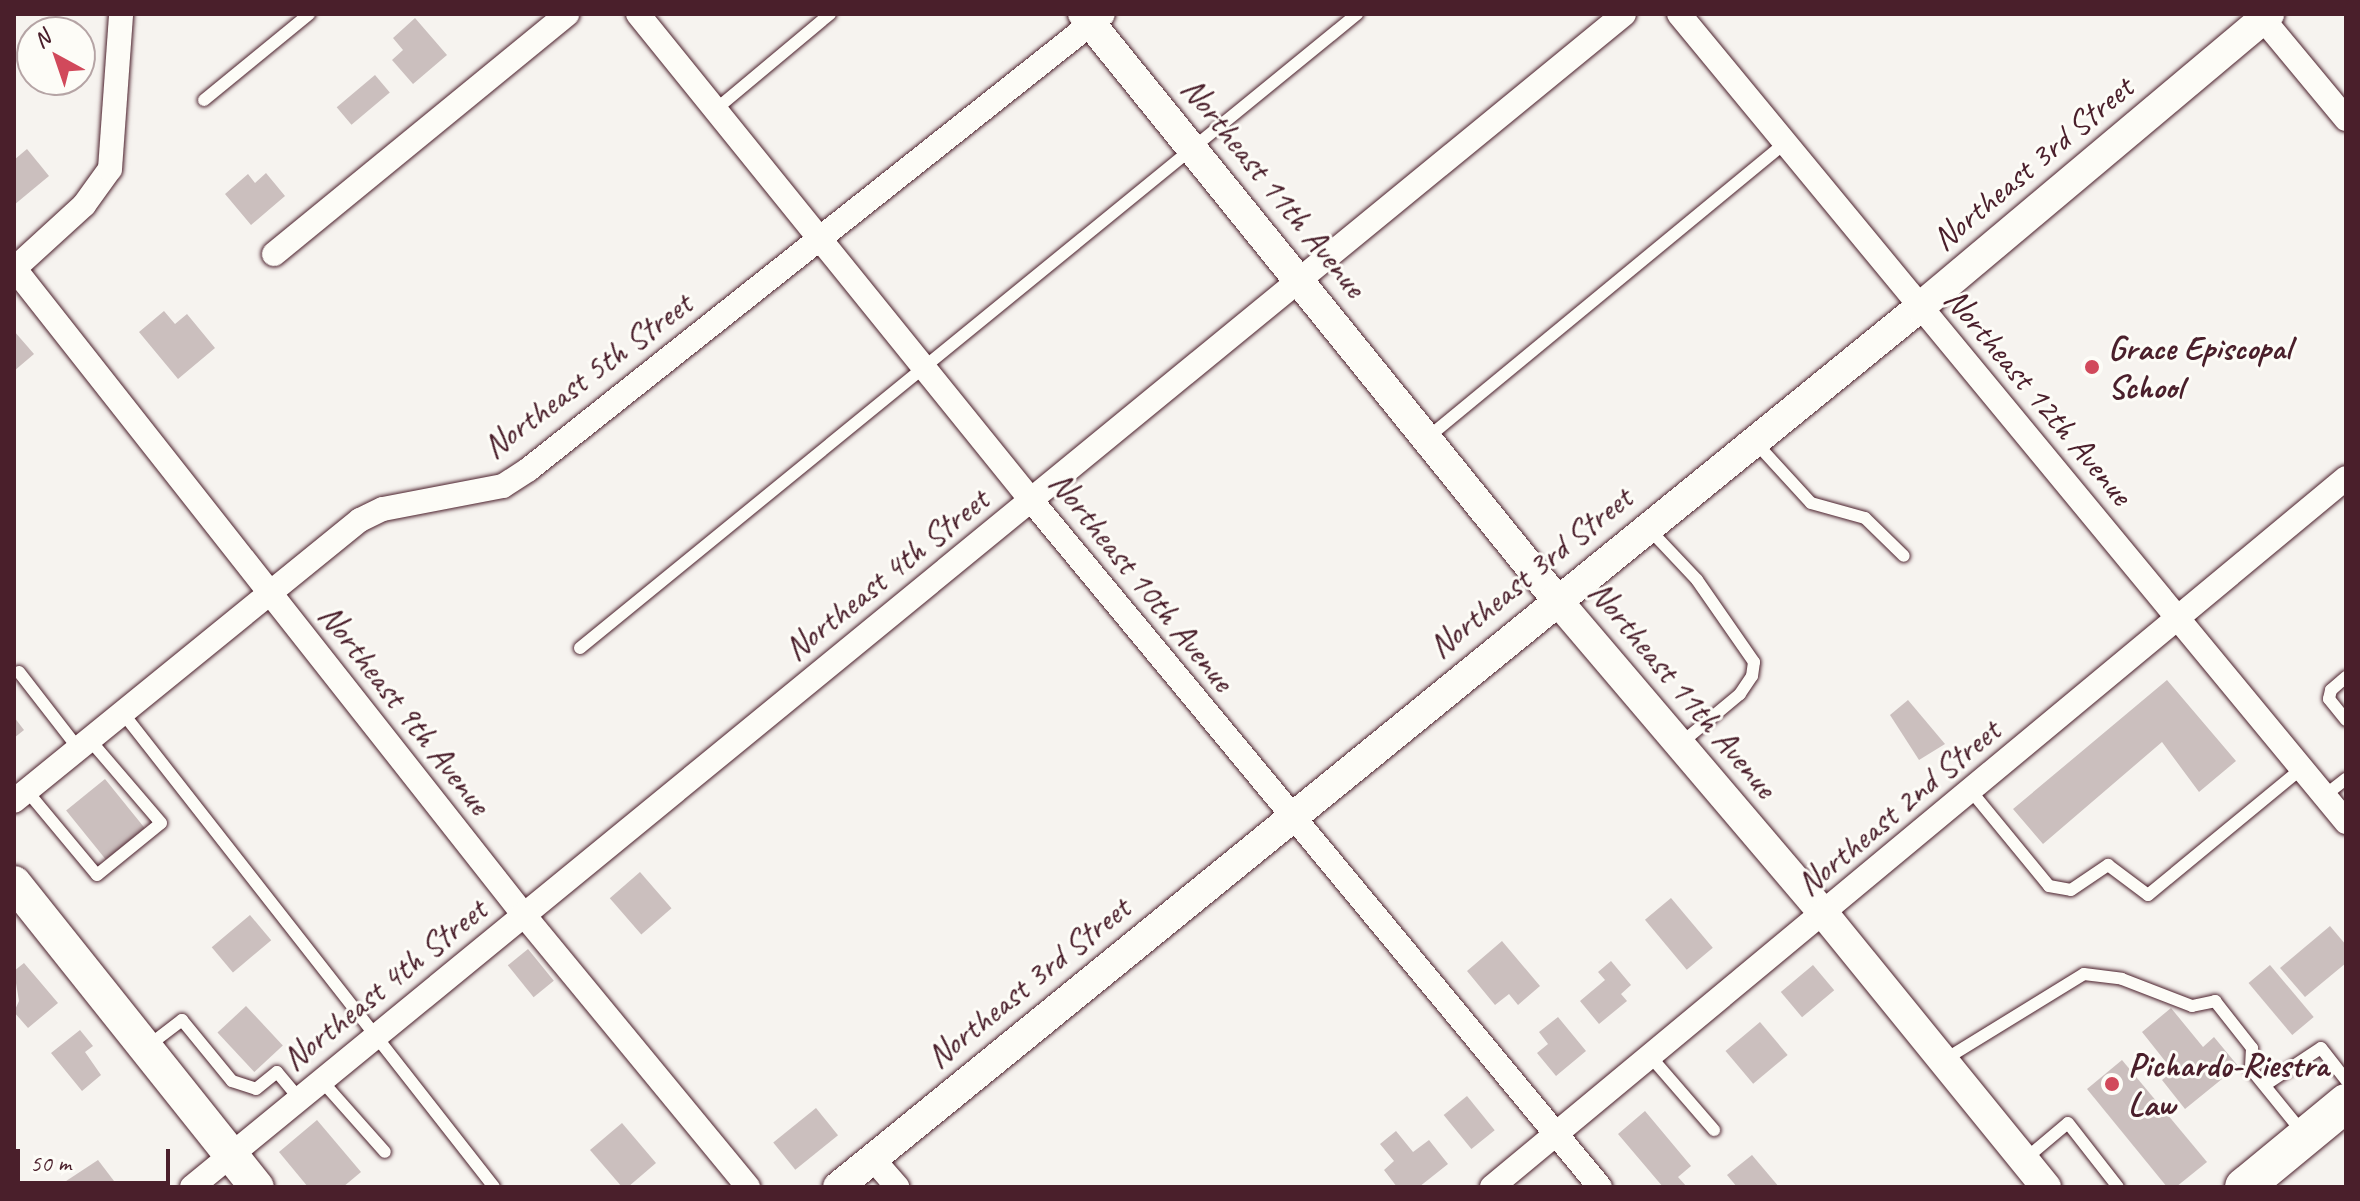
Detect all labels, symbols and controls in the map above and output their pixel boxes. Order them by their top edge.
north arrow [16,16,96,96]
text: N [28,24,56,54]
street label: Northeast 3rd Street [1923,67,2141,259]
street label: Northeast 11th Avenue [1173,69,1375,305]
street label: Northeast 12th Avenue [1936,279,2142,513]
street label: Northeast 5th Street [474,283,700,467]
place label: Grace Episcopal School [2108,327,2292,406]
marker: Grace Episcopal School [2083,358,2101,376]
street label: Northeast 10th Avenue [1041,463,1243,699]
street label: Northeast 3rd Street [1420,477,1640,667]
street label: Northeast 4th Street [775,479,997,669]
street label: Northeast 11th Avenue [1580,572,1786,806]
street label: Northeast 9th Avenue [310,596,500,822]
street label: Northeast 2nd Street [1788,710,2008,904]
street label: Northeast 3rd Street [918,887,1138,1077]
street label: Northeast 4th Street [273,889,495,1079]
place label: Pichardo-Riestra Law [2128,1044,2328,1124]
marker: Pichardo-Riestra Law [2103,1075,2121,1093]
scale bar [20,1133,174,1183]
text: 50 m [30,1148,71,1178]

